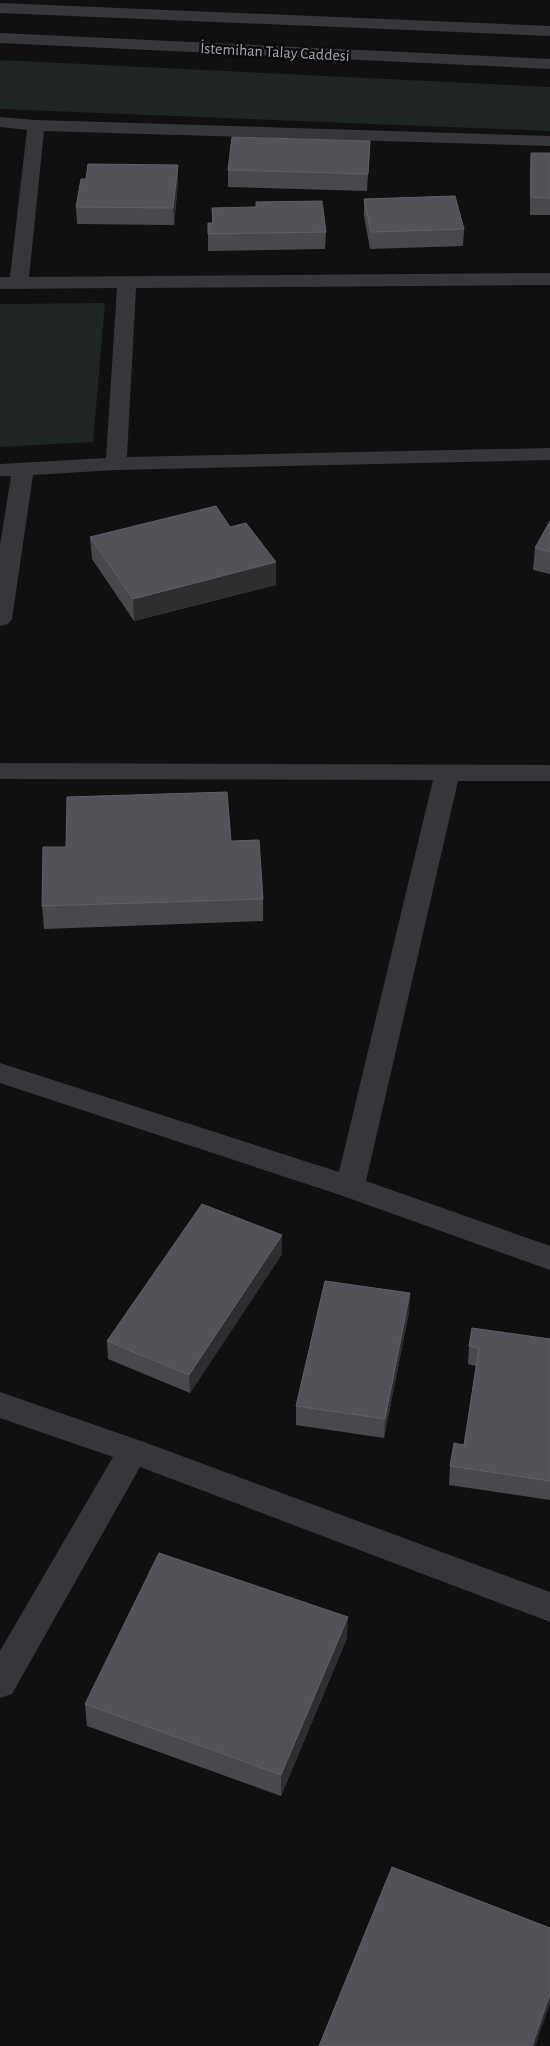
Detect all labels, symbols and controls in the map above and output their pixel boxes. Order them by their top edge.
street label: İstemihan Talay Caddesi [200,38,350,65]

